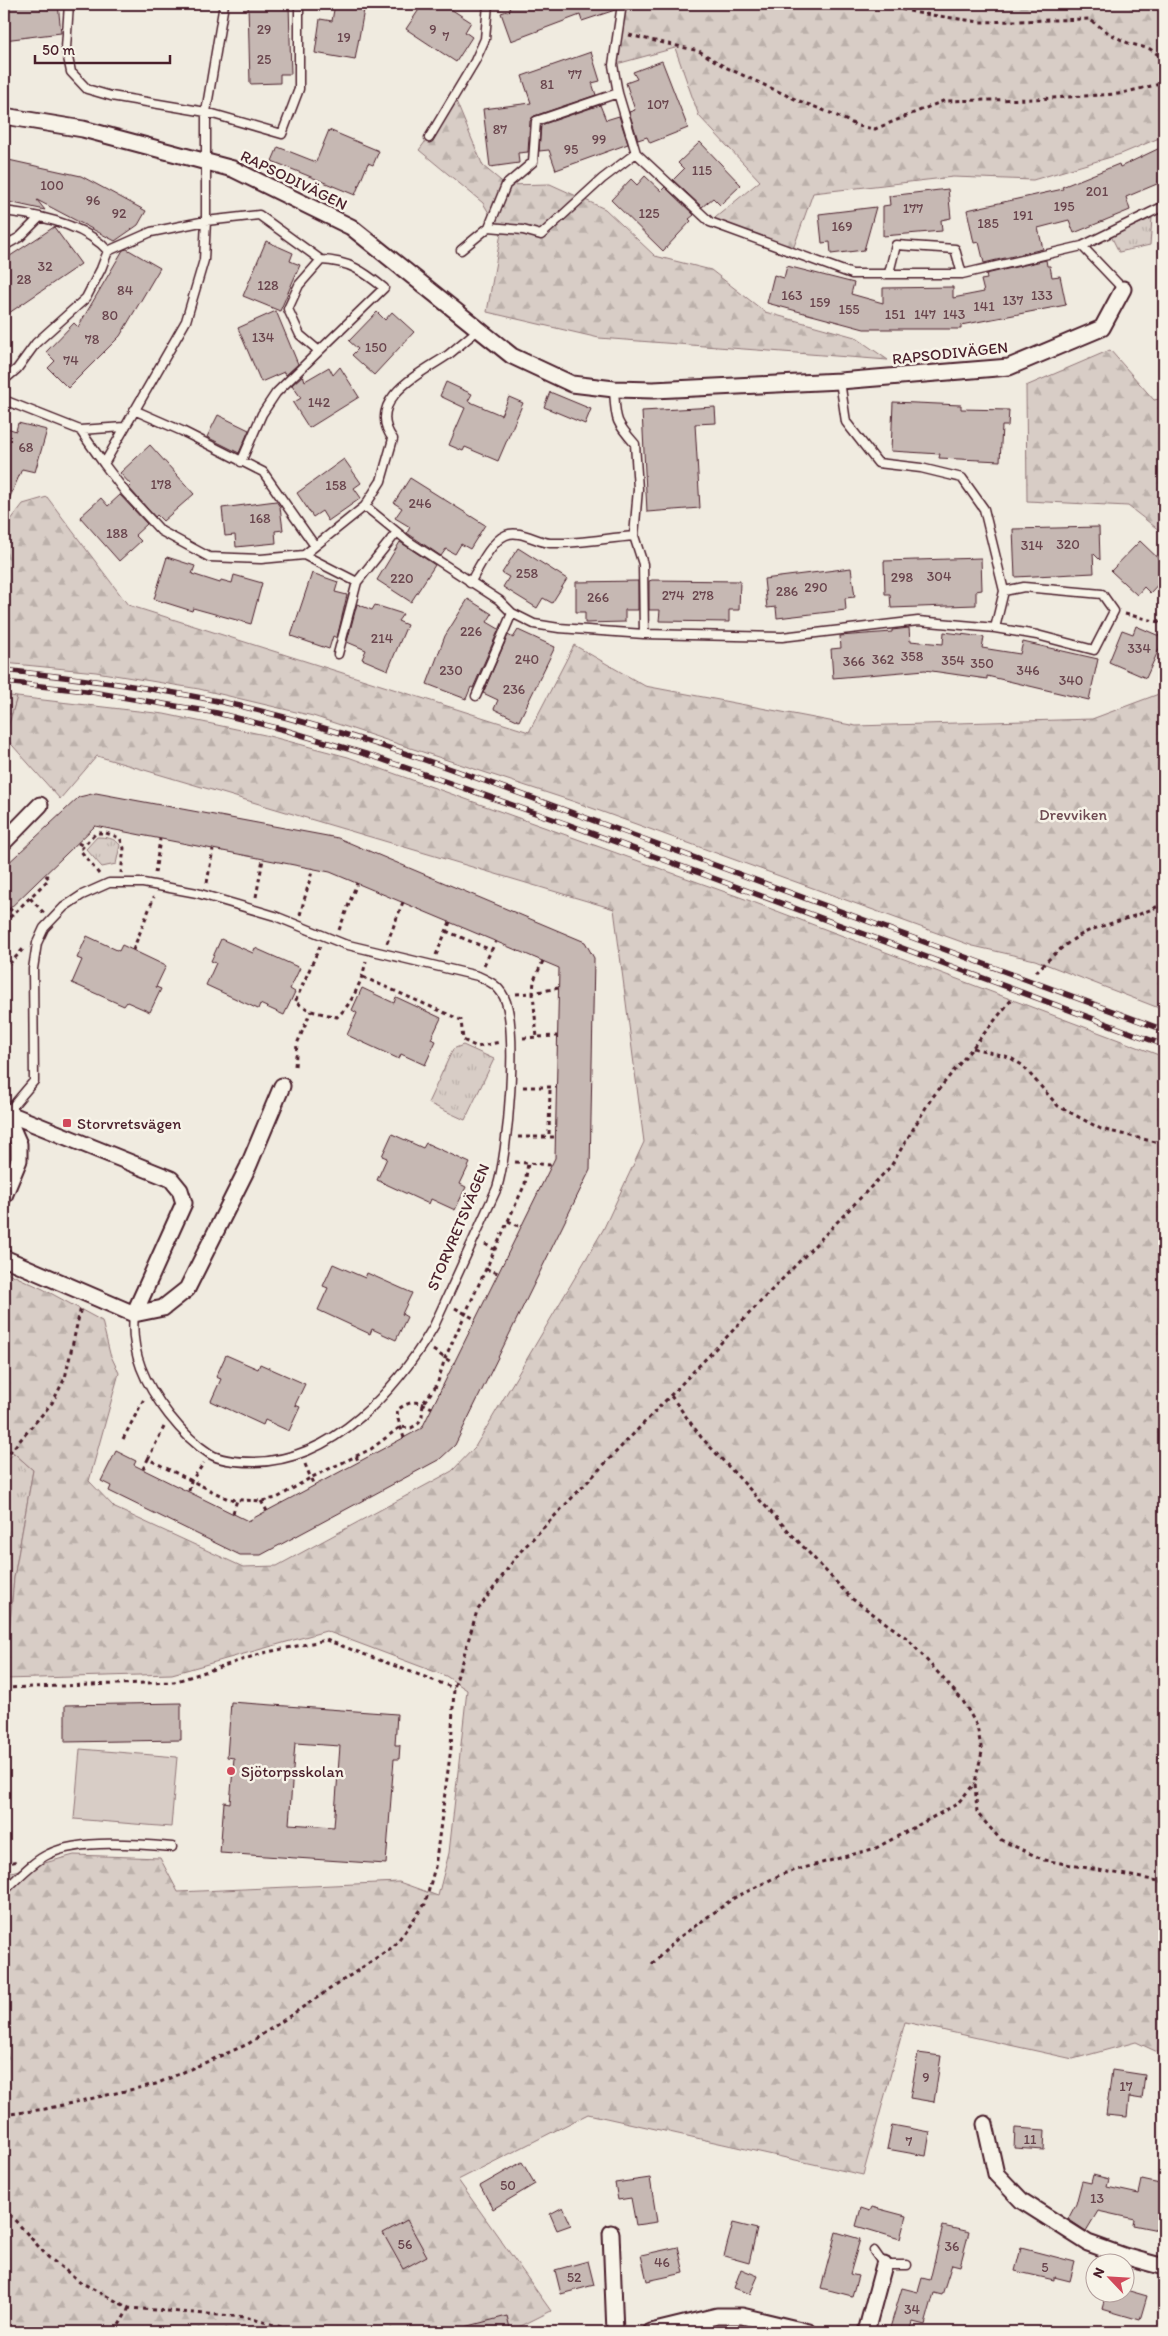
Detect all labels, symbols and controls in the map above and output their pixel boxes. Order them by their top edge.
house number: 29 [257,21,271,38]
house number: 9 [429,21,437,38]
house number: 7 [443,28,450,45]
house number: 19 [337,29,351,46]
scale bar [35,32,170,64]
text: 50 m [42,41,75,59]
house number: 25 [257,51,271,68]
house number: 77 [568,66,582,83]
house number: 81 [540,76,555,93]
house number: 107 [647,96,669,113]
house number: 87 [493,121,507,138]
house number: 99 [592,131,606,148]
house number: 95 [564,141,578,158]
street label: RAPSODIVÄGEN [237,146,351,214]
house number: 115 [692,162,712,179]
house number: 100 [40,177,64,194]
house number: 201 [1086,183,1109,200]
house number: 96 [86,192,100,209]
house number: 195 [1053,198,1075,215]
house number: 177 [903,200,923,217]
house number: 92 [112,205,127,222]
house number: 125 [638,205,660,222]
house number: 191 [1013,207,1034,224]
house number: 185 [977,215,999,232]
house number: 169 [831,218,853,235]
house number: 32 [38,258,53,275]
house number: 28 [16,271,32,288]
house number: 128 [257,277,279,294]
house number: 84 [117,282,134,299]
house number: 163 [781,287,803,304]
house number: 133 [1031,287,1053,304]
house number: 137 [1002,292,1024,309]
house number: 159 [809,294,831,311]
house number: 141 [973,298,995,315]
house number: 155 [838,301,860,318]
house number: 151 [885,306,906,323]
house number: 147 [914,306,936,323]
house number: 143 [943,306,966,323]
house number: 80 [102,307,118,324]
house number: 134 [252,329,275,346]
house number: 78 [85,331,100,348]
street label: RAPSODIVÄGEN [891,337,1009,369]
house number: 150 [365,339,387,356]
house number: 74 [63,352,79,369]
house number: 142 [308,394,331,411]
house number: 68 [18,439,34,456]
house number: 178 [150,476,172,493]
house number: 158 [325,477,347,494]
house number: 246 [408,495,432,512]
house number: 168 [249,510,271,527]
house number: 188 [106,525,128,542]
house number: 320 [1056,536,1080,553]
house number: 314 [1021,537,1044,554]
house number: 258 [516,565,539,582]
house number: 304 [927,568,952,585]
house number: 298 [891,569,914,586]
house number: 220 [390,570,414,587]
house number: 290 [804,579,828,596]
house number: 286 [776,583,798,600]
house number: 274 [662,587,685,604]
house number: 278 [692,587,714,604]
house number: 266 [587,589,609,606]
house number: 226 [460,623,482,640]
house number: 214 [371,630,394,647]
house number: 334 [1127,640,1151,657]
house number: 358 [901,648,924,665]
house number: 240 [515,651,539,668]
house number: 362 [872,651,895,668]
house number: 354 [941,652,965,669]
house number: 366 [843,653,865,670]
house number: 350 [970,655,994,672]
house number: 230 [439,662,463,679]
house number: 346 [1016,662,1040,679]
house number: 340 [1059,672,1083,689]
house number: 236 [503,681,525,698]
park label: Drevviken [1039,805,1107,824]
place label: Storvretsvägen [77,1114,181,1133]
marker: Storvretsvägen [61,1117,73,1129]
street label: STORVRETSVÄGEN [423,1161,493,1293]
place label: Sjötorpsskolan [241,1762,344,1781]
marker: Sjötorpsskolan [225,1765,237,1777]
house number: 9 [922,2069,930,2086]
house number: 17 [1119,2078,1133,2095]
house number: 11 [1024,2131,1037,2148]
house number: 7 [906,2133,913,2150]
house number: 50 [500,2177,516,2194]
house number: 13 [1090,2190,1104,2207]
house number: 56 [398,2236,412,2253]
house number: 36 [944,2238,960,2255]
house number: 46 [654,2254,670,2271]
north arrow [1086,2254,1136,2304]
house number: 5 [1041,2259,1049,2276]
text: N [1089,2265,1108,2281]
house number: 52 [567,2269,582,2286]
house number: 34 [904,2301,921,2318]

